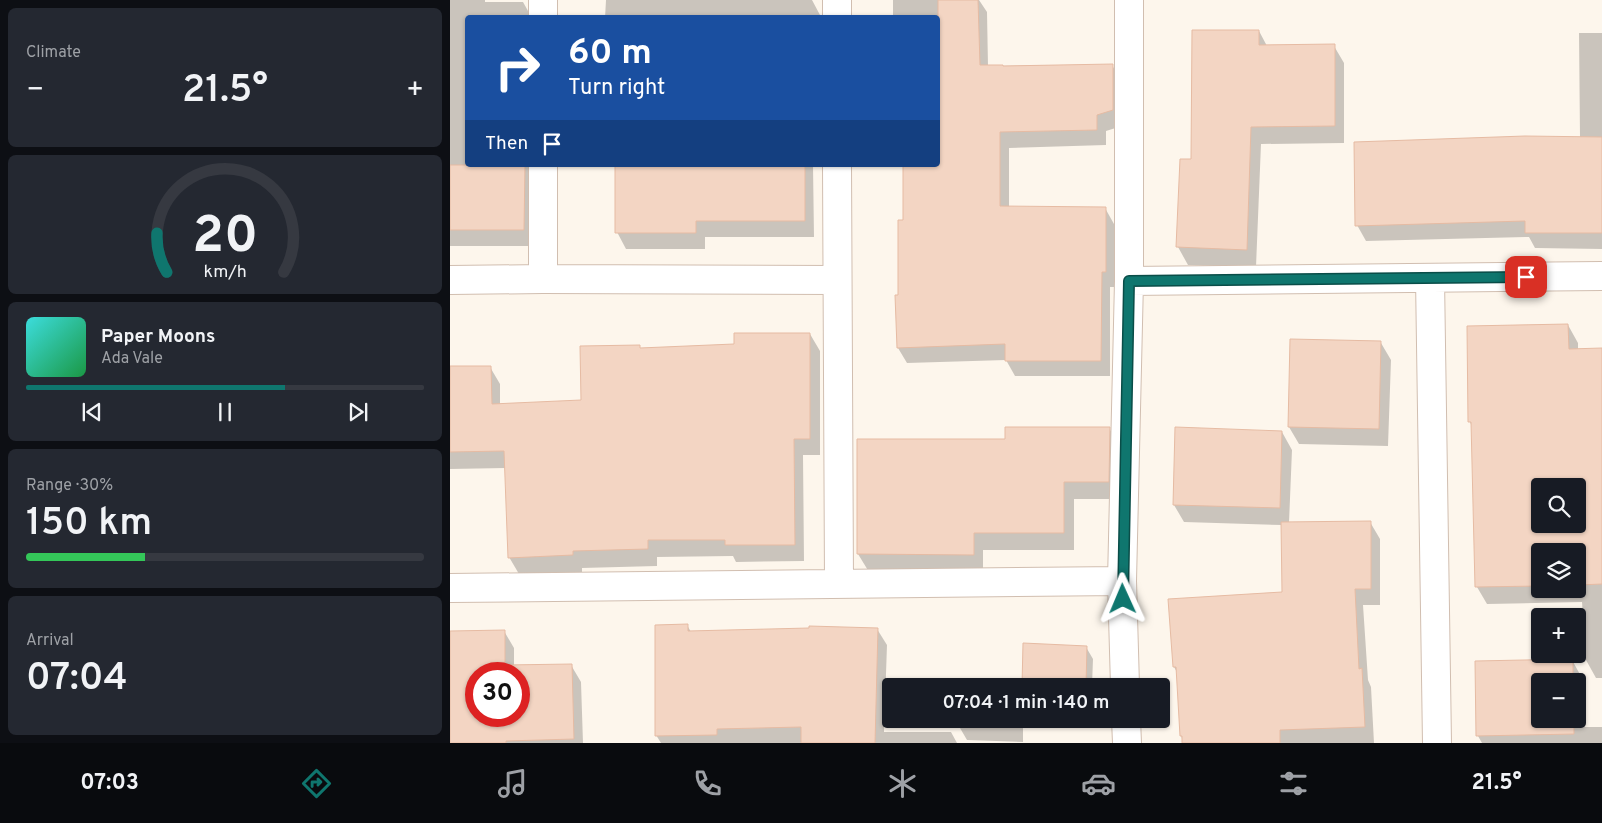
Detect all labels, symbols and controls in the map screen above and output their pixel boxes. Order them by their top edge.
text: 60 m [568,32,652,76]
icon: right [485,35,550,100]
text: Climate [26,43,81,63]
text: 21.5° [182,67,268,116]
text: − [26,73,44,109]
text: + [406,73,424,109]
text: Turn right [568,75,665,102]
icon: arrive [538,130,566,158]
text: Then [485,132,528,156]
text: 20 [192,205,258,271]
pin [1505,256,1547,298]
text: km/h [203,261,247,284]
icon: arrive [1512,263,1540,291]
text: Paper Moons [101,325,215,349]
text: Ada Vale [101,349,163,369]
icon: previous [78,398,106,426]
icon: pause [211,398,239,426]
icon: next [344,398,372,426]
text: Range · 30% [26,476,113,496]
map controls [1531,478,1586,728]
button: search [1531,478,1586,533]
text: 150 km [26,500,152,549]
button: layers [1531,543,1586,598]
position arrow [1096,572,1148,624]
button: + [1531,608,1586,663]
text: Arrival [26,631,74,651]
text: 07:04 [26,655,128,704]
speed limit sign: 30 [465,662,530,727]
button: − [1531,673,1586,728]
text: 07:04 · 1 min · 140 m [942,691,1110,715]
icon: directions [299,766,334,801]
icon: music [495,766,530,801]
icon: phone [690,766,725,801]
icon: climate [885,766,920,801]
icon: car [1081,766,1116,801]
icon: filters [1276,766,1311,801]
text: 07:03 [80,770,139,797]
text: 21.5° [1471,770,1522,797]

